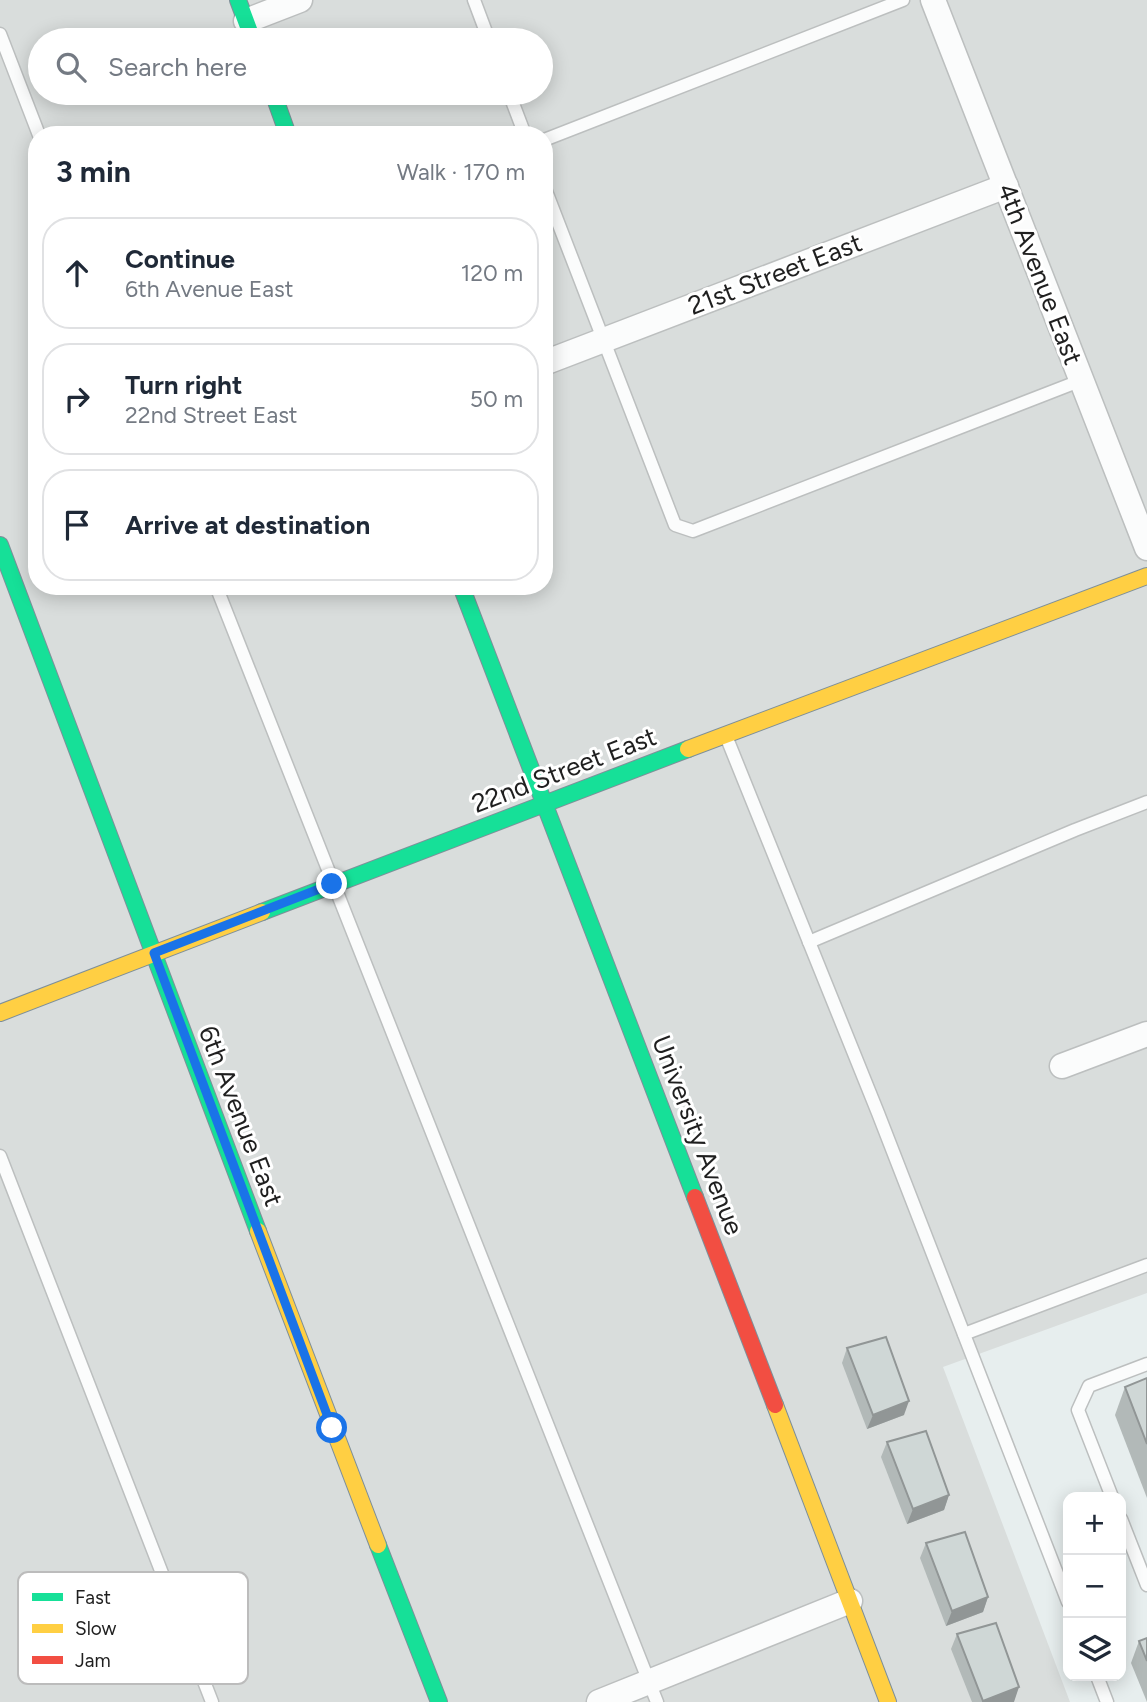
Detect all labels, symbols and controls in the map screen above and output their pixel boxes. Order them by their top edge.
search box [28,28,553,105]
icon: search [52,48,90,86]
text: Search here [108,51,247,83]
text: 3 min [56,153,131,190]
text: Walk · 170 m [397,158,525,186]
street label: 4th Avenue East [991,179,1089,369]
street label: 21st Street East [684,226,867,322]
text: Continue [125,243,235,275]
icon: ahead [58,254,96,292]
text: 120 m [461,259,523,287]
text: 6th Avenue East [125,275,293,303]
text: Turn right [125,369,242,401]
icon: right [58,380,96,418]
text: 50 m [470,385,523,413]
text: 22nd Street East [125,401,298,429]
icon: arrive [58,506,96,544]
text: Arrive at destination [125,509,370,541]
street label: 22nd Street East [467,720,661,820]
route end [316,868,347,899]
street label: 6th Avenue East [192,1021,290,1211]
street label: University Avenue [645,1031,751,1239]
route start [316,1412,347,1443]
map controls [1063,1492,1126,1681]
button: + [1063,1492,1126,1555]
button: − [1063,1555,1126,1618]
legend [18,1572,248,1684]
text: Fast [75,1586,111,1609]
text: Slow [75,1617,117,1640]
button: layers [1063,1618,1126,1681]
text: Jam [75,1649,111,1672]

